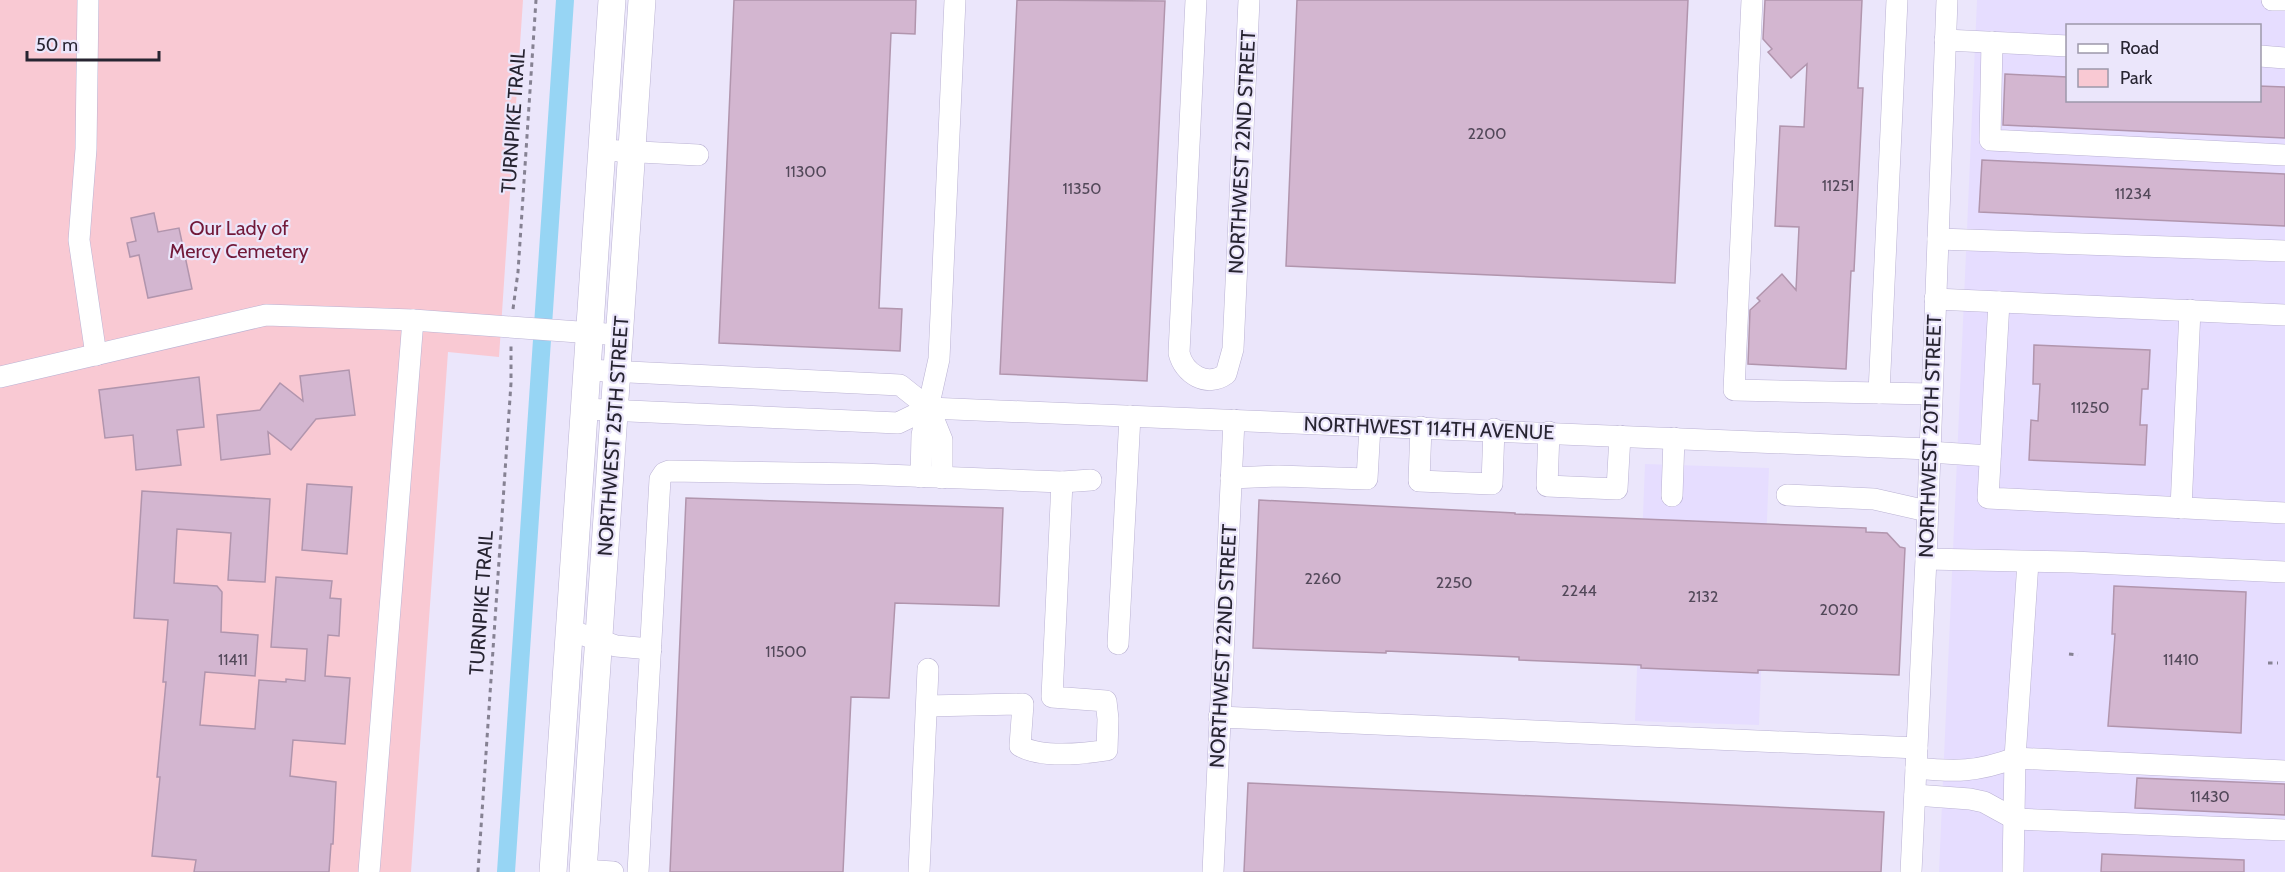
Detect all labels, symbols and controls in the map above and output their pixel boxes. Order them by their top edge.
scale bar [27,24,159,62]
legend [2066,24,2261,102]
street label: NORTHWEST 22ND STREET [1224,29,1260,275]
text: 50 m [36,34,78,56]
text: Road [2120,37,2159,59]
street label: TURNPIKE TRAIL [496,48,530,194]
text: Park [2120,67,2153,89]
house number: 2200 [1467,124,1507,143]
house number: 11300 [785,162,827,181]
house number: 11251 [1822,176,1854,195]
house number: 11350 [1063,179,1101,198]
house number: 11234 [2115,184,2151,203]
park label: Our Lady of Mercy Cemetery [169,216,309,263]
street label: NORTHWEST 20TH STREET [1914,314,1946,558]
street label: NORTHWEST 25TH STREET [593,315,633,557]
house number: 11250 [2071,398,2109,417]
street label: NORTHWEST 114TH AVENUE [1303,412,1555,444]
street label: NORTHWEST 22ND STREET [1205,523,1241,769]
street label: TURNPIKE TRAIL [464,530,498,676]
house number: 2260 [1304,569,1342,588]
house number: 2250 [1436,573,1472,592]
house number: 2244 [1561,581,1597,600]
house number: 2132 [1688,587,1718,606]
house number: 2020 [1819,600,1859,619]
house number: 11500 [765,642,807,661]
house number: 11411 [218,650,248,669]
house number: 11410 [2163,650,2199,669]
house number: 11430 [2190,787,2230,806]

